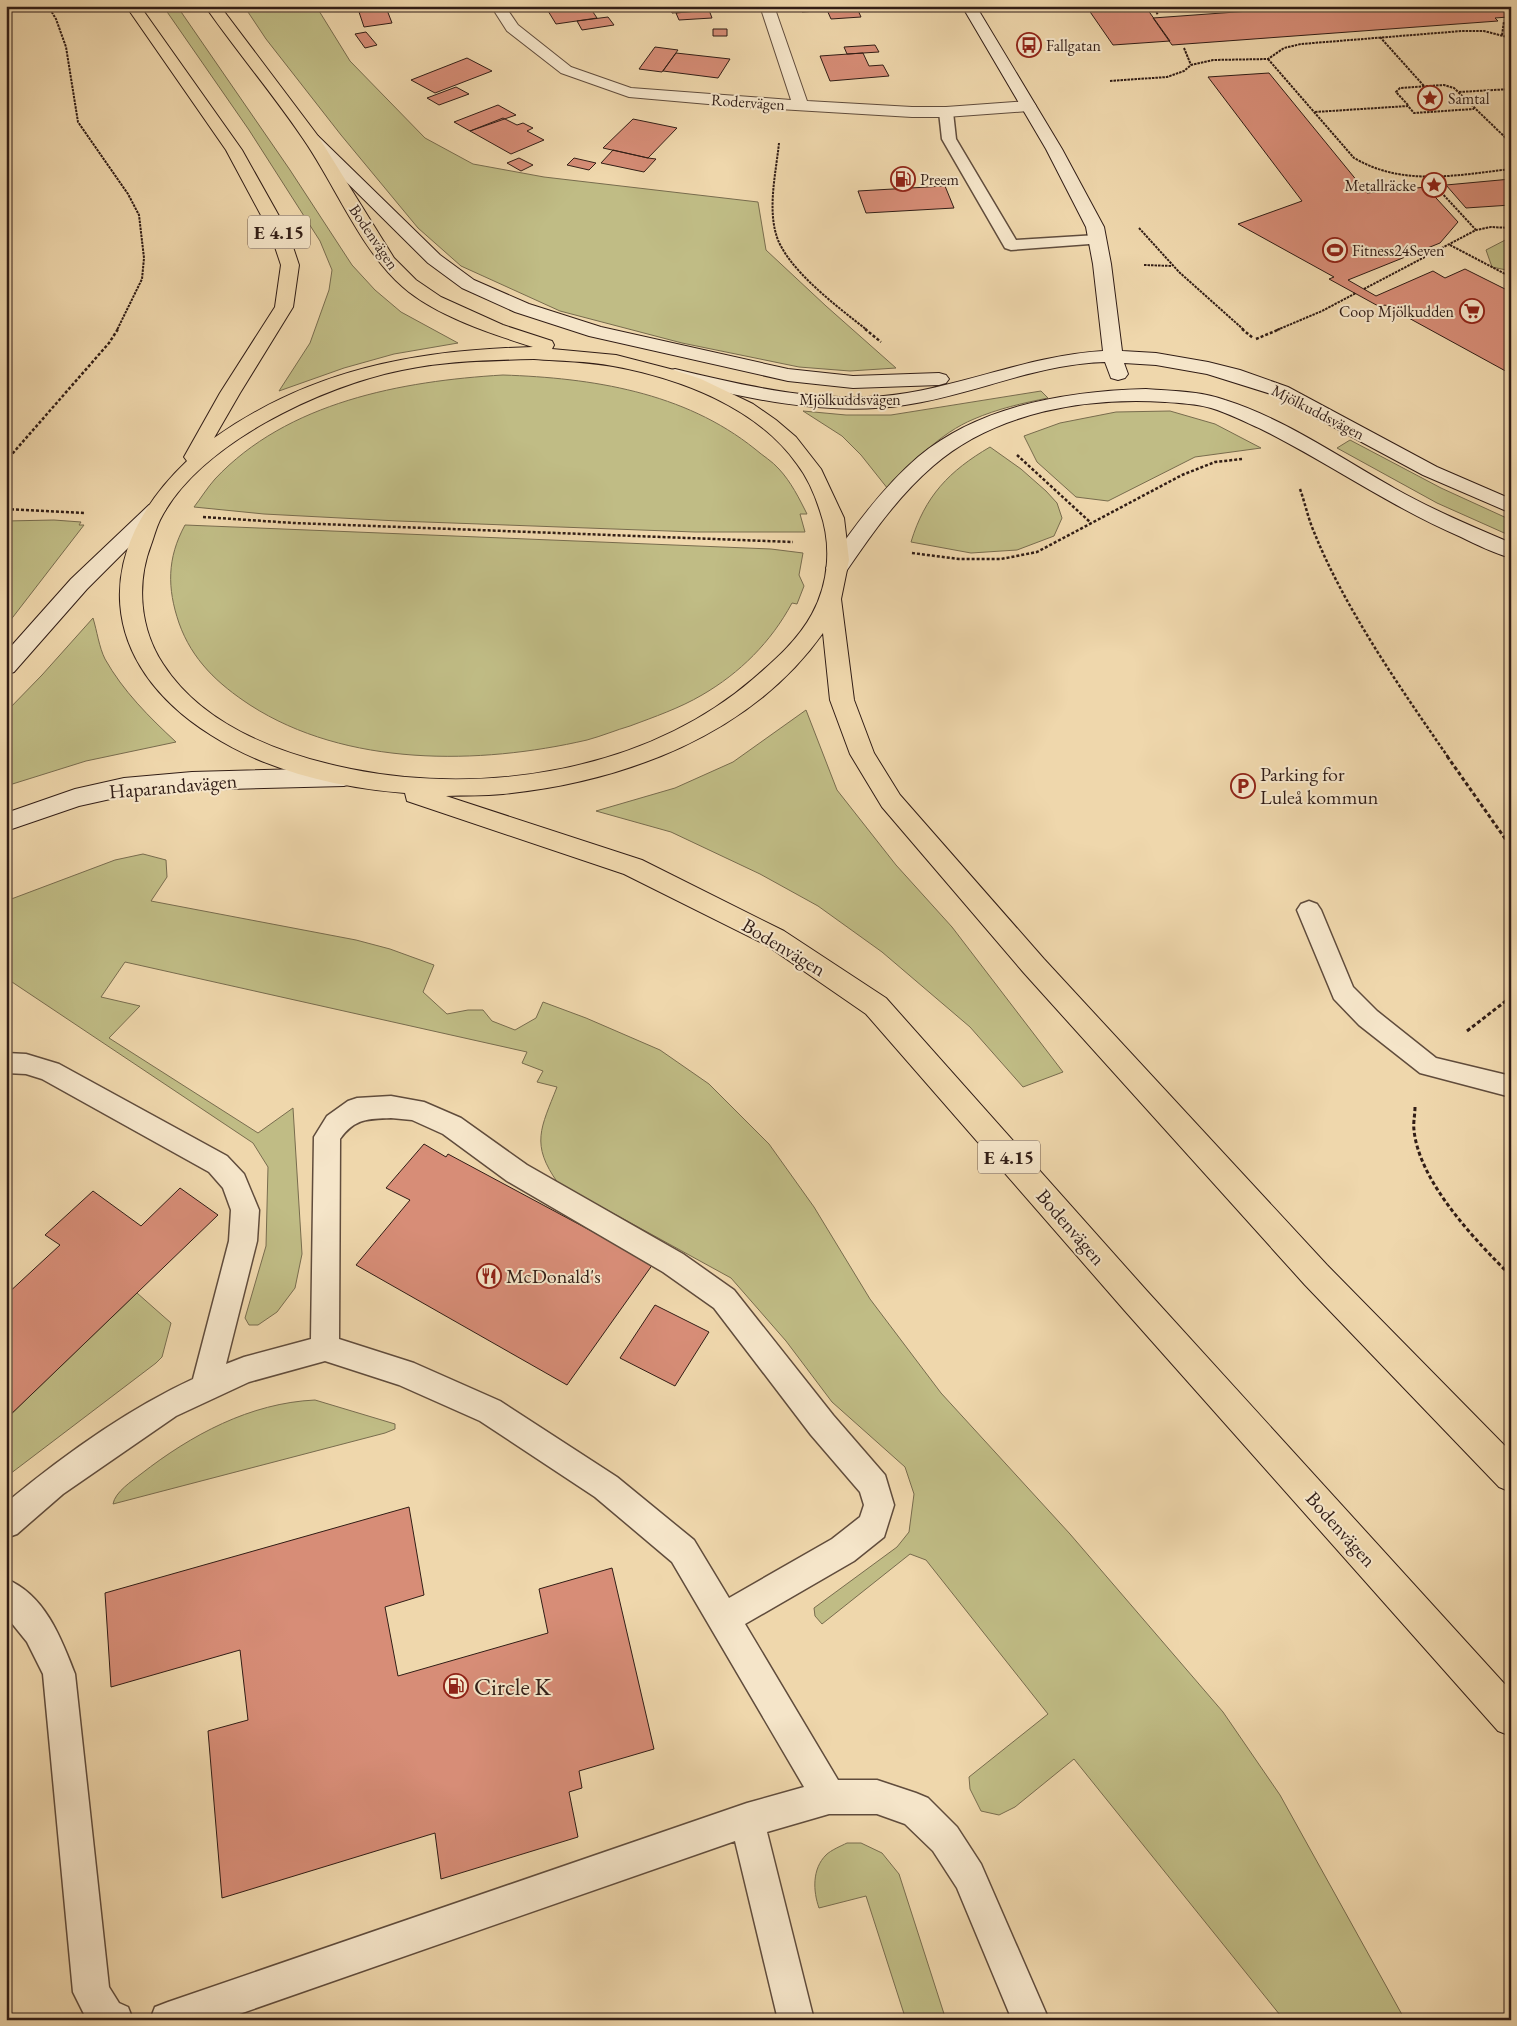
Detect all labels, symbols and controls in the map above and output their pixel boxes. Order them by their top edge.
bus stop icon: Fallgatan [1016,32,1042,58]
place label: Fallgatan [1046,35,1102,56]
place icon: Samtal [1417,85,1443,111]
place label: Samtal [1448,88,1490,109]
street label: Rodervägen [710,89,786,115]
fuel station icon: Preem [890,166,916,192]
place label: Preem [920,169,959,190]
place icon: Metallräcke [1421,172,1447,198]
place label: Metallräcke [1345,175,1416,196]
street label: Bodenvägen [344,200,404,274]
road number: E 4.15 [248,216,310,248]
sports icon: Fitness24Seven [1322,237,1348,263]
place label: Fitness24Seven [1352,240,1445,261]
supermarket icon: Coop Mjölkudden [1459,298,1485,324]
place label: Coop Mjölkudden [1339,301,1455,322]
street label: Mjölkuddsvägen [1268,380,1369,445]
street label: Mjölkuddsvägen [799,389,901,410]
place label: Parking for Luleå kommun [1260,761,1379,810]
street label: Haparandavägen [108,767,239,805]
parking icon: Parking for Luleå kommun [1230,773,1256,799]
street label: Bodenvägen [737,912,831,982]
road number: E 4.15 [978,1140,1040,1174]
street label: Bodenvägen [1031,1183,1112,1271]
restaurant icon: McDonald's [476,1263,502,1289]
place label: McDonald's [506,1263,601,1289]
street label: Bodenvägen [1300,1486,1382,1573]
place label: Circle K [474,1671,552,1702]
fuel station icon: Circle K [443,1673,469,1699]

